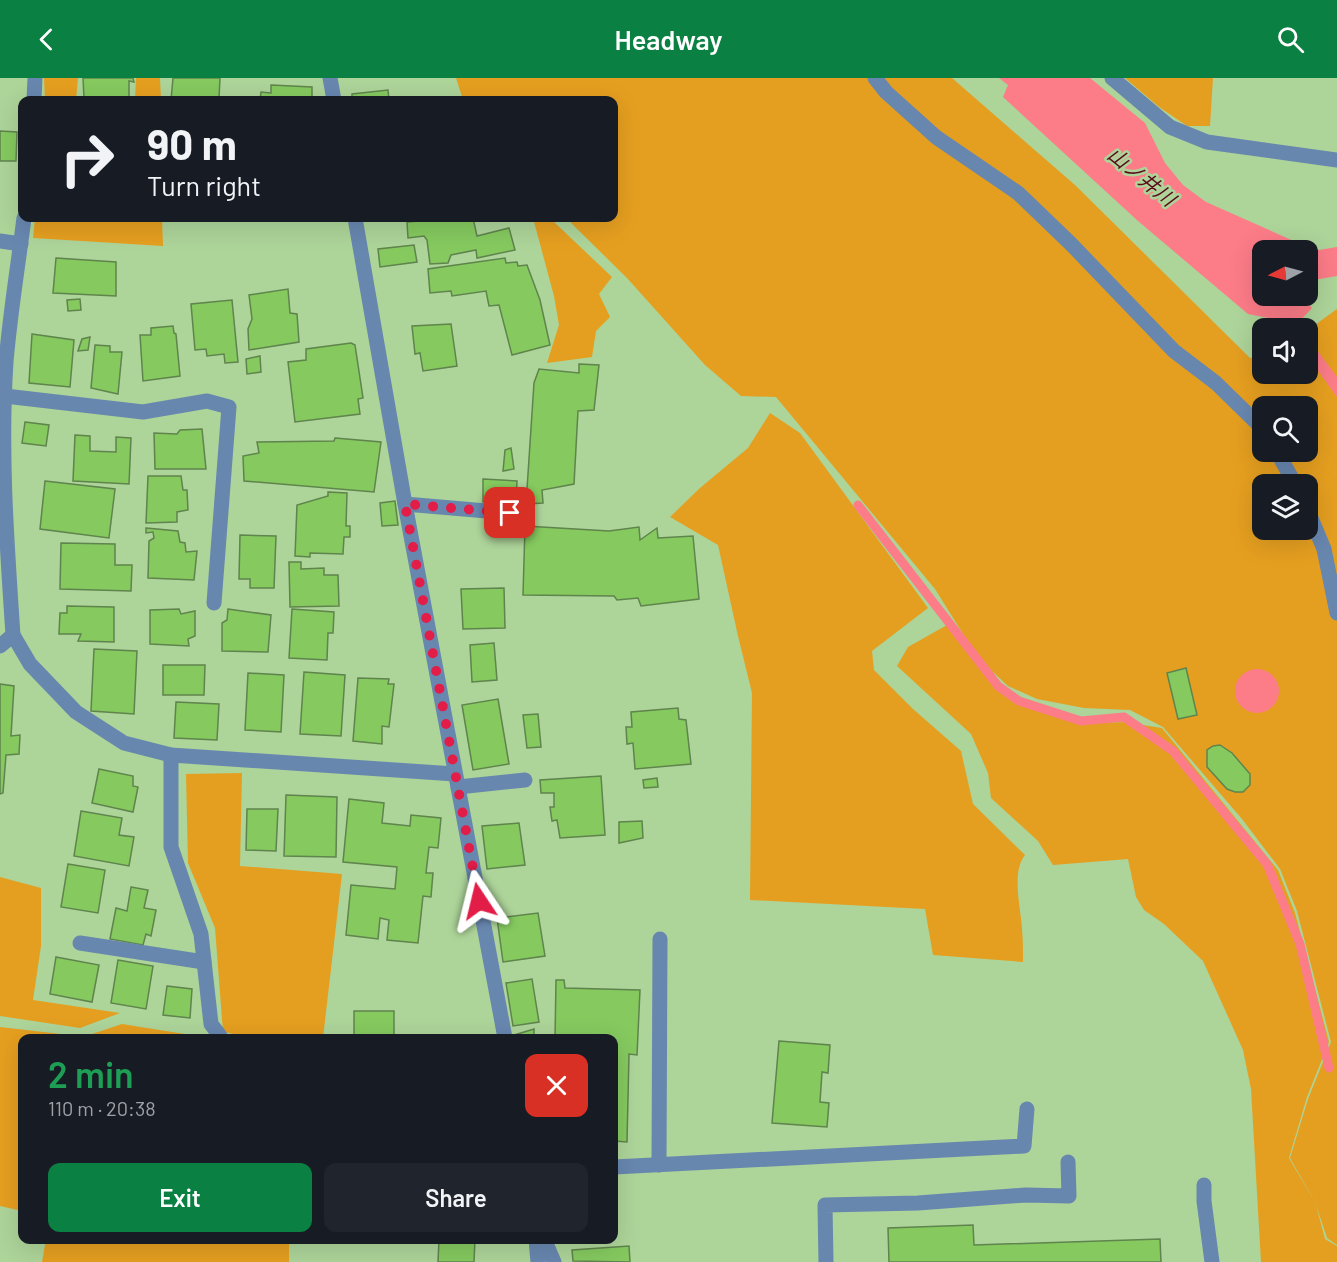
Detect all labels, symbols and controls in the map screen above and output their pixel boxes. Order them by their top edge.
icon: back [30,23,63,56]
text: Headway [615,23,722,55]
icon: search [1274,23,1307,56]
text: 90 m [147,118,237,168]
icon: right [48,120,126,198]
water label: 山ノ井川 [1103,142,1182,212]
text: Turn right [147,169,261,201]
north arrow [1252,240,1318,306]
map controls [1252,240,1318,540]
button: sound [1252,318,1318,384]
button: search [1252,396,1318,462]
button: layers [1252,474,1318,540]
pin [484,487,535,538]
icon: arrive [493,496,526,529]
position arrow [447,869,511,933]
text: 2 min [48,1052,134,1095]
button: close [525,1054,588,1117]
text: 110 m · 20:38 [48,1096,156,1120]
button: Exit [48,1163,312,1232]
button: Share [324,1163,588,1232]

